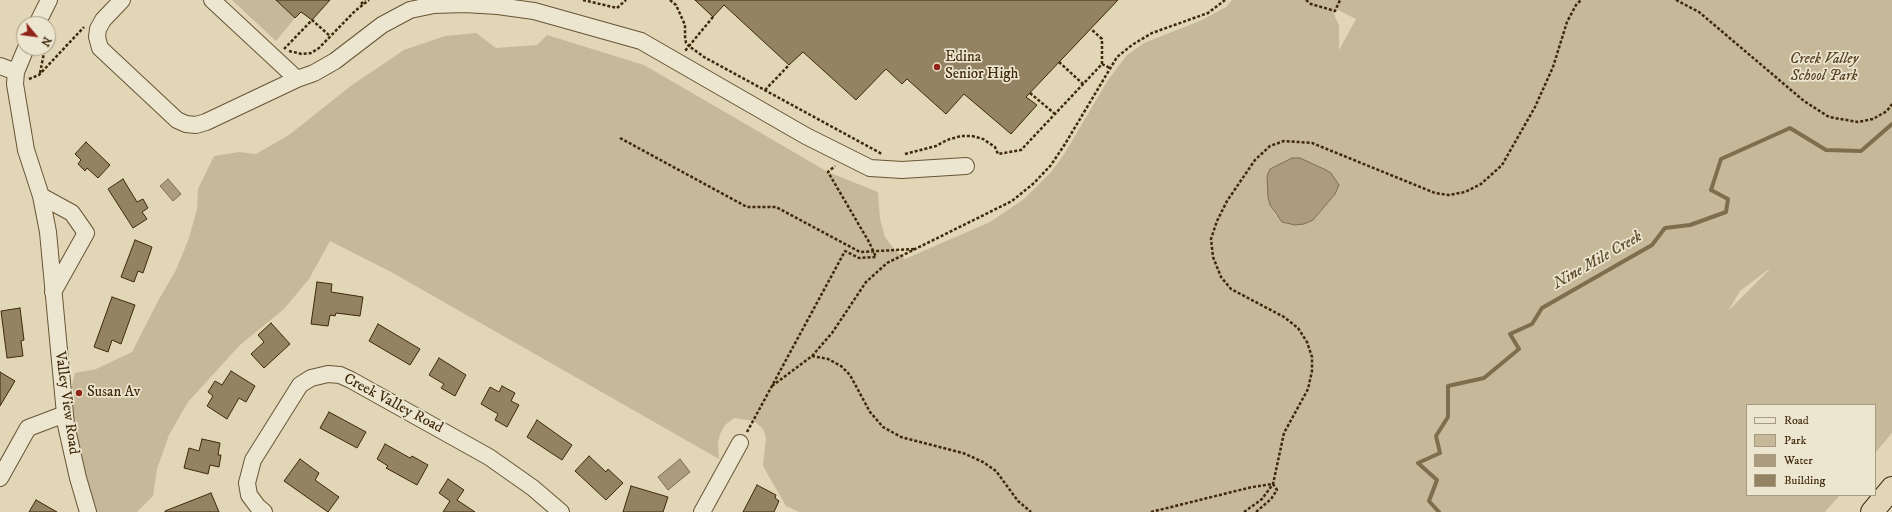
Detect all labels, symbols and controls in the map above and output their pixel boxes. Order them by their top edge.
north arrow [16,16,56,56]
text: N [37,34,54,49]
place label: Edina Senior High [945,49,1018,84]
park label: Creek Valley School Park [1790,51,1858,86]
marker: Edina Senior High [932,62,942,72]
water label: Nine Mile Creek [1550,228,1646,294]
street label: Valley View Road [50,350,82,456]
street label: Creek Valley Road [340,370,446,438]
place label: Susan Av [87,384,140,402]
marker: Susan Av [74,388,84,398]
legend [1746,404,1876,496]
text: Road [1784,413,1809,428]
text: Park [1784,433,1806,448]
text: Water [1784,453,1813,468]
text: Building [1784,473,1825,488]

